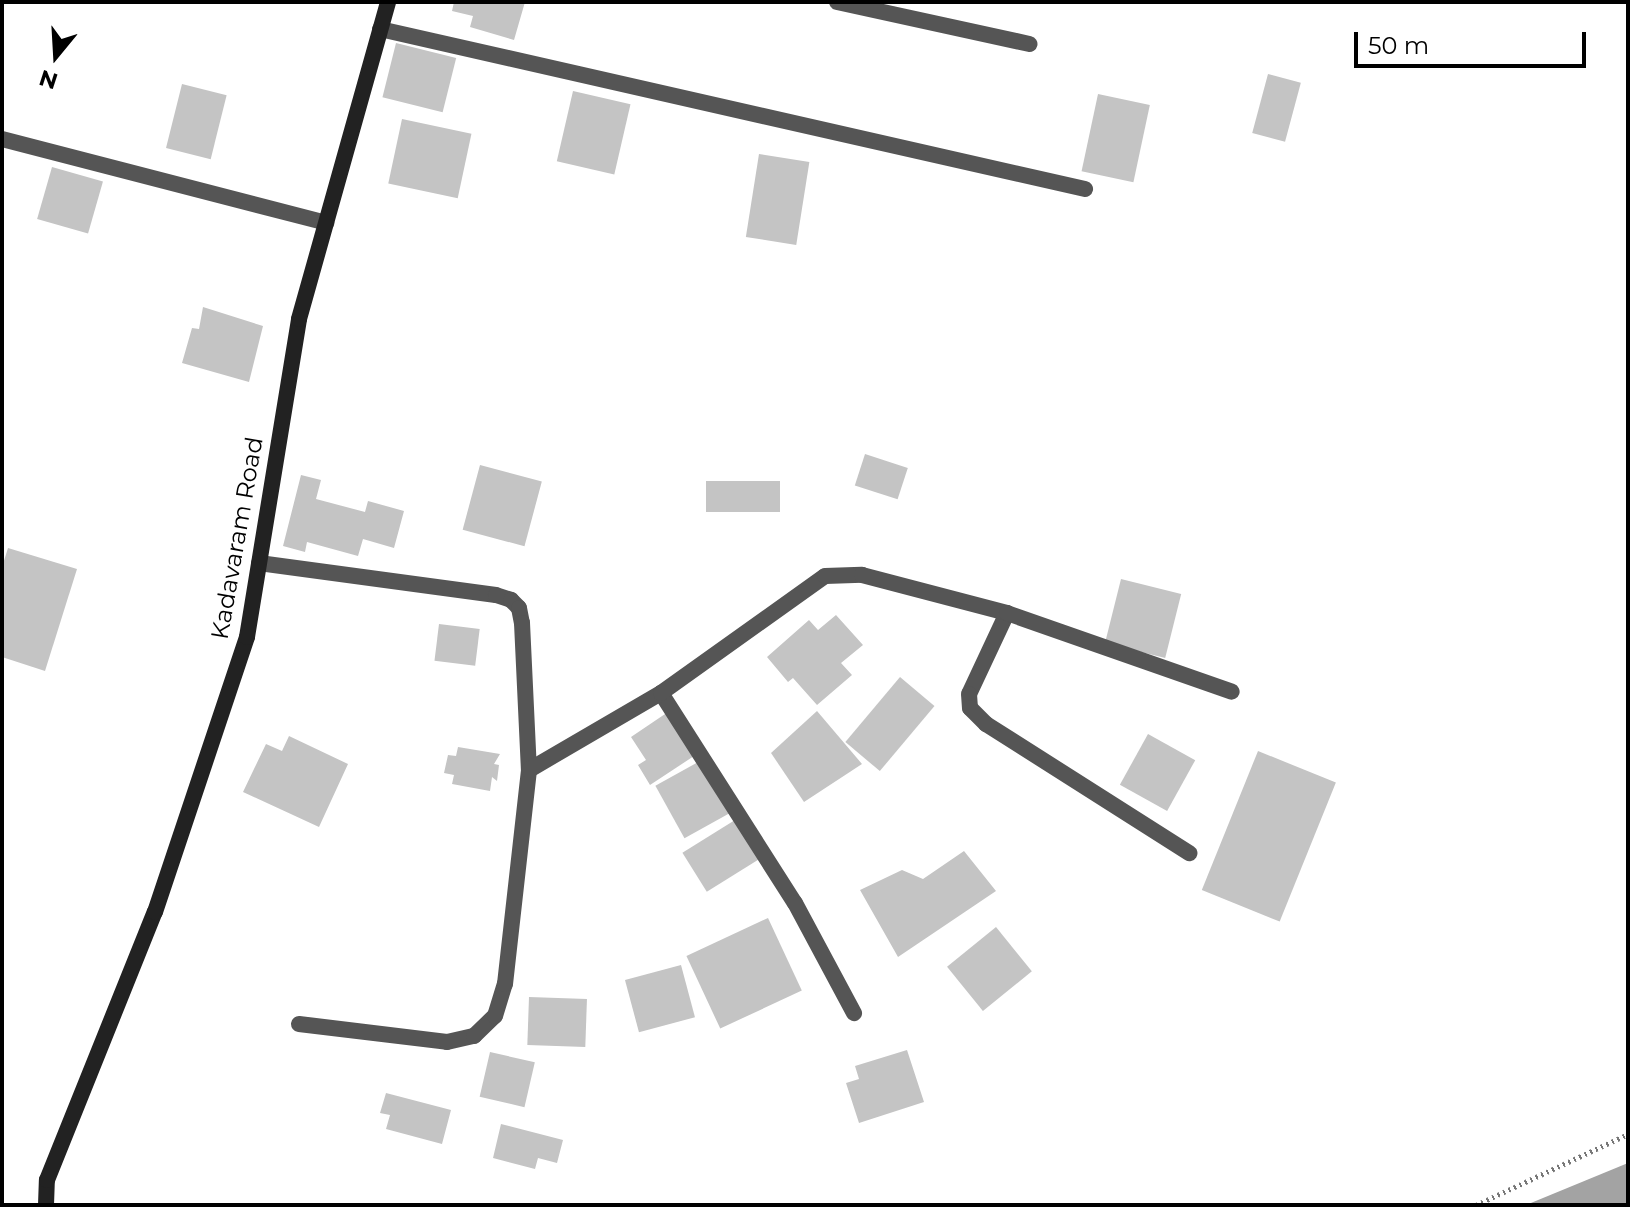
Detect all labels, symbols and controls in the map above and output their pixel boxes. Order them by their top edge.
north arrow [16,16,96,96]
scale bar [1358,16,1590,66]
text: 50 m [1368,31,1429,60]
text: N [36,64,61,95]
street label: Kadavaram Road [205,435,269,641]

